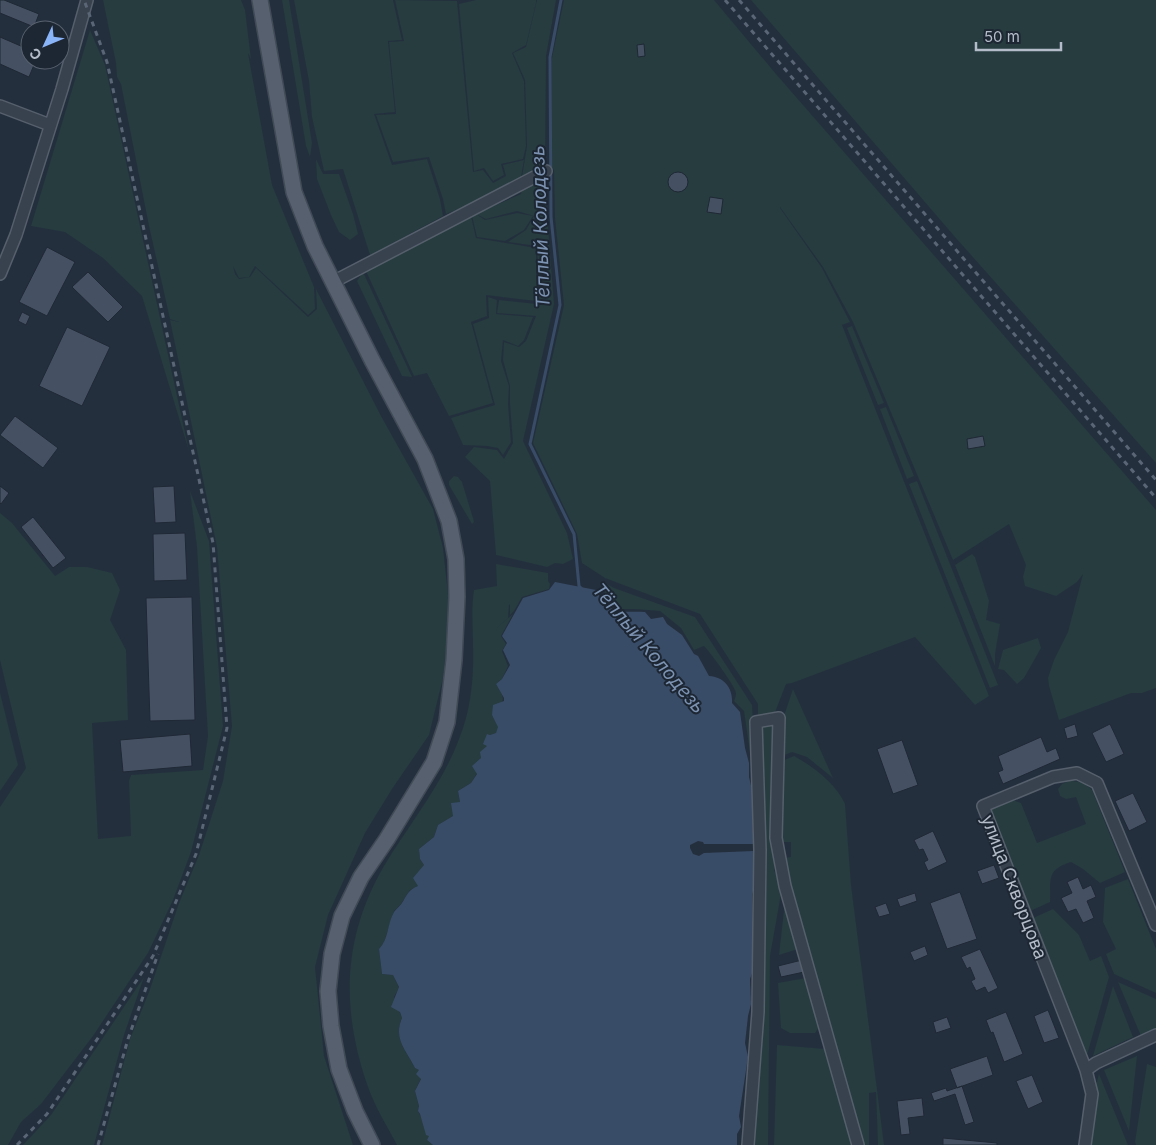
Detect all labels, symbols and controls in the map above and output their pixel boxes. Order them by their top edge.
north arrow [20,20,70,70]
scale bar [976,20,1061,52]
text: 50 m [984,27,1020,46]
text: С [26,45,45,64]
water label: Тёплый Колодезь [526,145,555,309]
water label: Тёплый Колодезь [587,578,710,718]
street label: улица Скворцова [977,812,1052,962]

